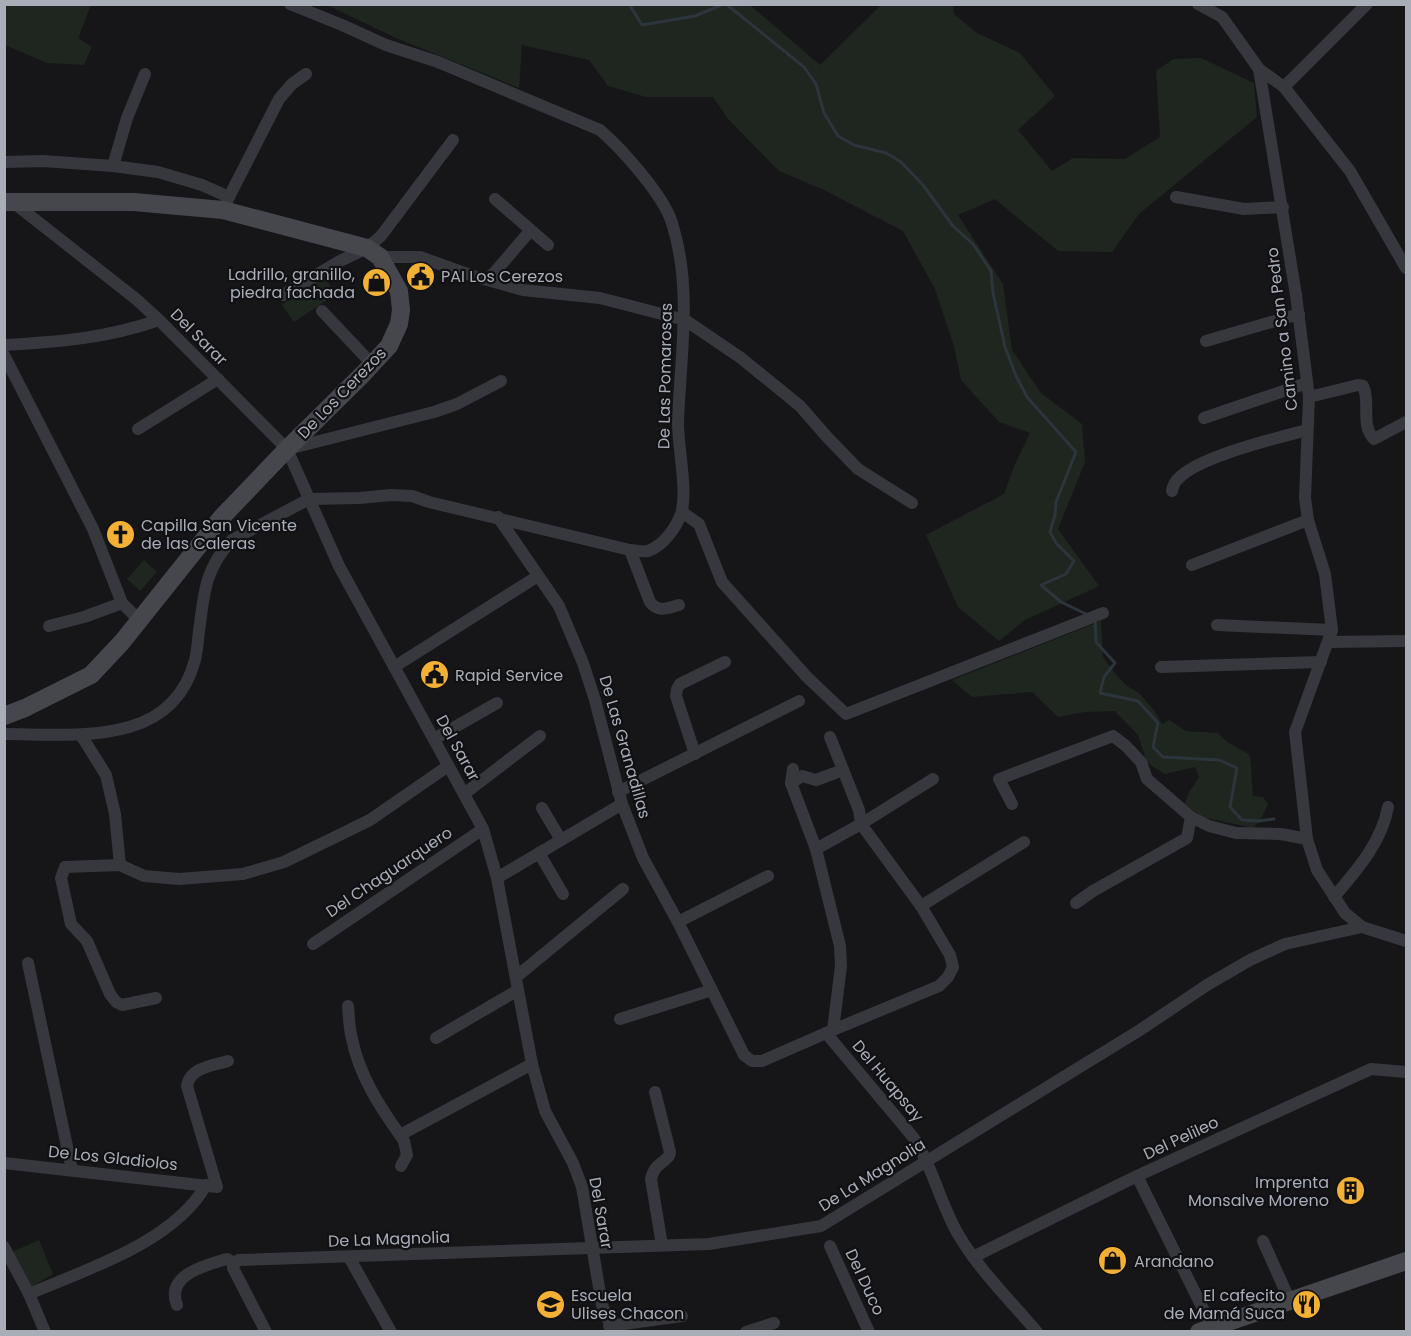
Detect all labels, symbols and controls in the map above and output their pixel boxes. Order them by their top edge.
street label: Camino a San Pedro [1261,246,1303,412]
public building icon: PAI Los Cerezos [404,260,436,292]
place label: Ladrillo, granillo, piedra fachada [228,263,355,304]
place label: PAI Los Cerezos [441,265,563,288]
shop icon: Ladrillo, granillo, piedra fachada [360,267,392,299]
street label: Del Sarar [165,303,233,371]
street label: De Las Pomarosas [652,303,678,449]
street label: De Los Cerezos [292,342,392,444]
place label: Capilla San Vicente de las Caleras [141,514,297,555]
church icon: Capilla San Vicente de las Caleras [104,518,136,550]
public building icon: Rapid Service [418,659,450,691]
place label: Rapid Service [455,664,563,687]
street label: De Las Granadillas [594,673,656,821]
street label: Del Sarar [430,711,486,785]
street label: Del Chaguarquero [321,821,457,923]
street label: Del Huapsay [847,1035,929,1127]
street label: Del Pelileo [1140,1111,1222,1165]
street label: De La Magnolia [814,1133,930,1217]
street label: De Los Gladiolos [47,1140,179,1176]
place label: Imprenta Monsalve Moreno [1188,1171,1329,1212]
street label: Del Sarar [583,1175,619,1251]
building icon: Imprenta Monsalve Moreno [1334,1175,1366,1207]
street label: De La Magnolia [328,1225,450,1253]
street label: Del Duco [840,1245,890,1319]
shop icon: Arandano [1097,1245,1129,1277]
place label: Arandano [1134,1250,1214,1273]
place label: Escuela Ulises Chacon [571,1284,684,1325]
place label: El cafecito de Mamá Suca [1164,1284,1285,1325]
school or university icon: Escuela Ulises Chacon [534,1288,566,1320]
restaurant icon: El cafecito de Mamá Suca [1290,1288,1322,1320]

